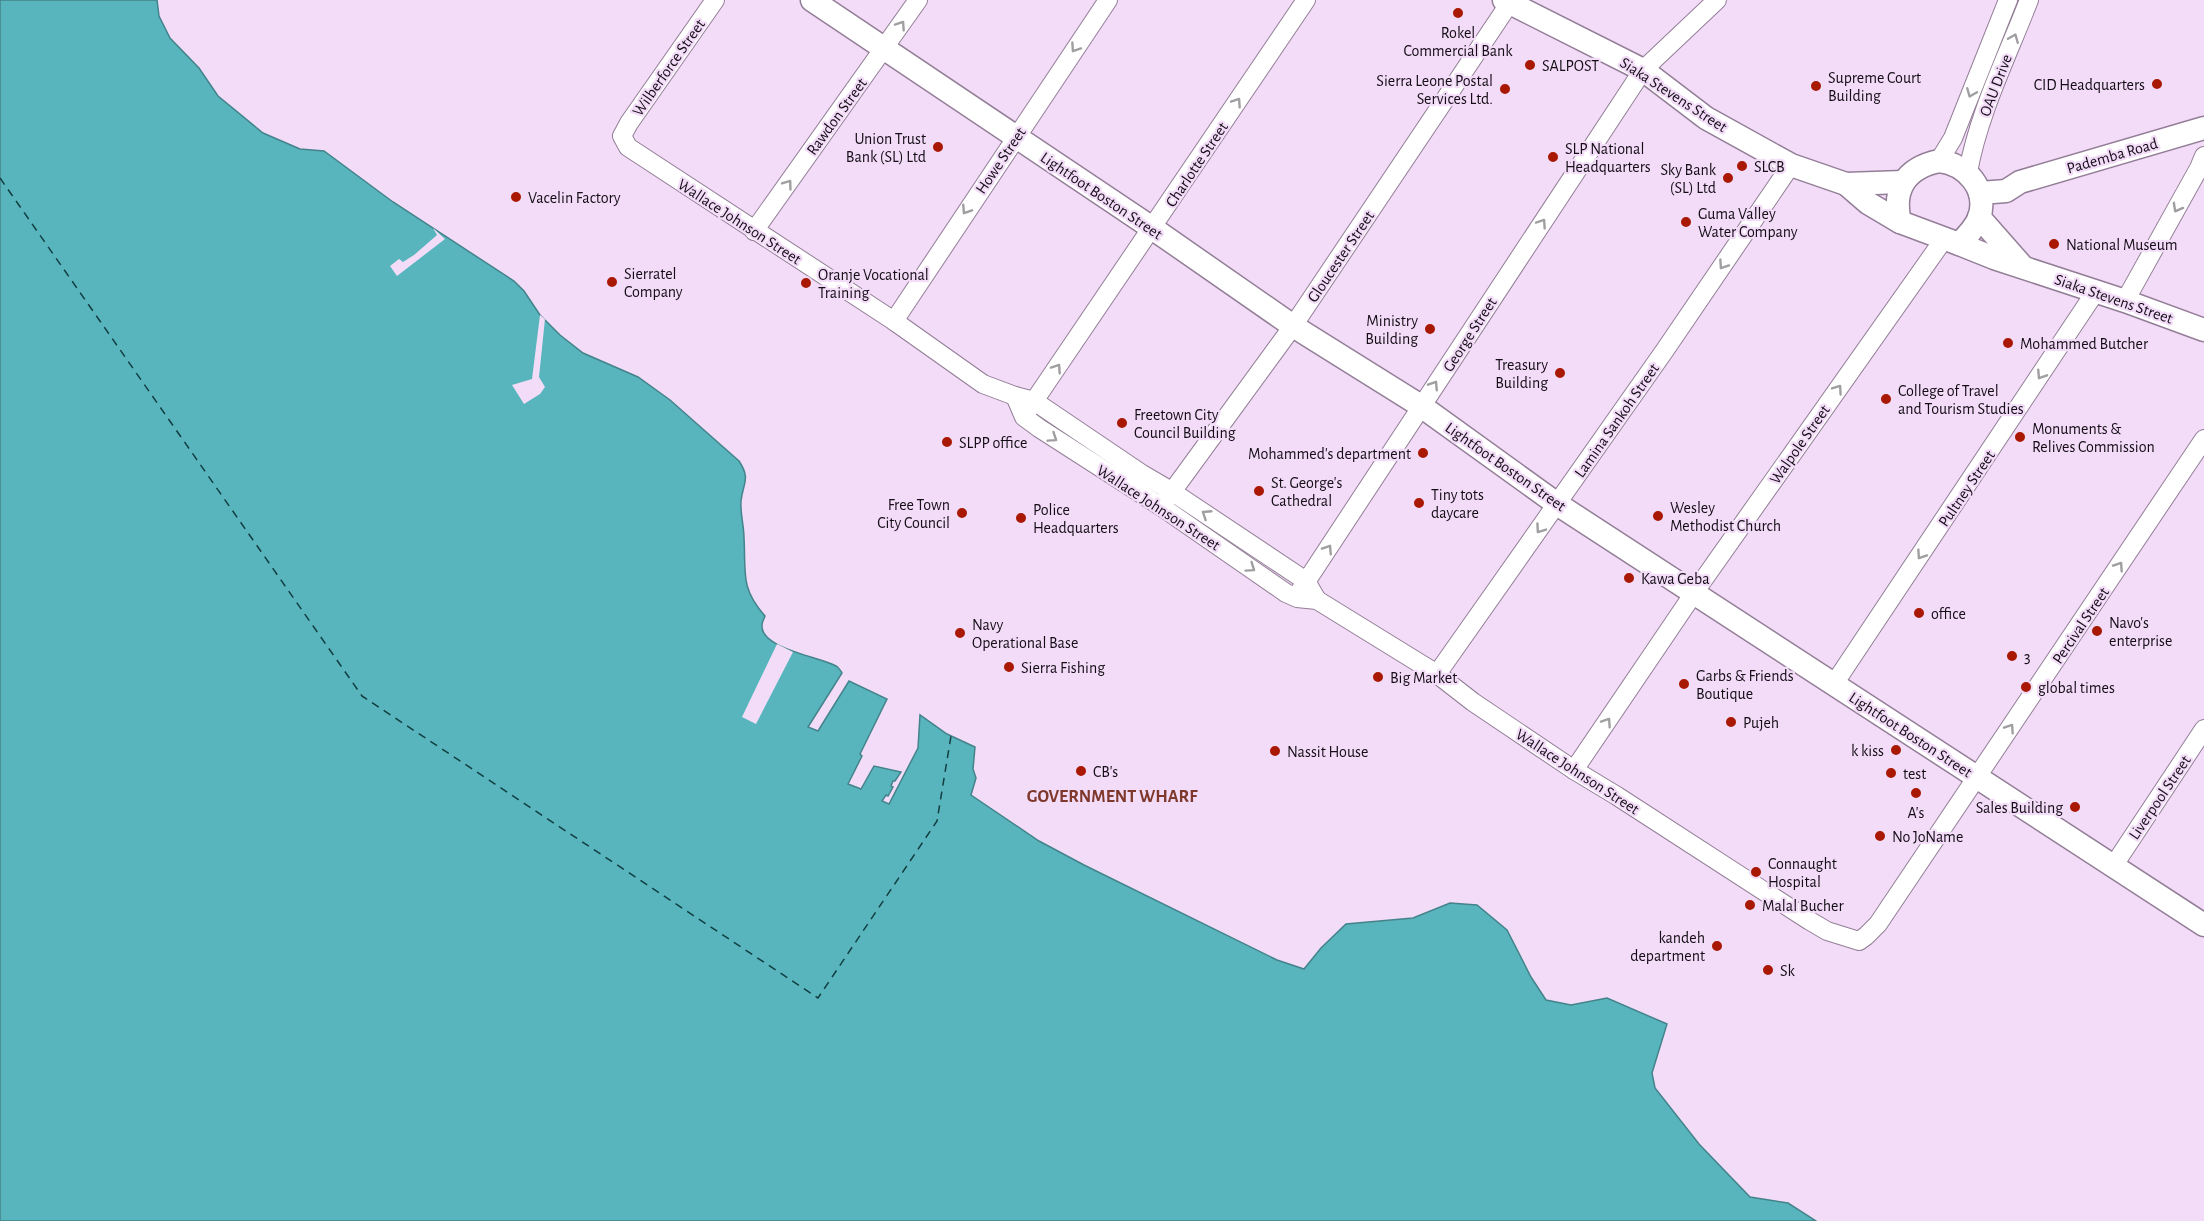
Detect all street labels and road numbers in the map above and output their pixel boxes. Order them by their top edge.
street label: Wilberforce Street [630,16,708,119]
street label: OAU Drive [1977,52,2015,119]
street label: Siaka Stevens Street [1617,54,1730,135]
street label: Rawdon Street [804,75,870,158]
street label: Charlotte Street [1163,119,1231,210]
street label: Howe Street [973,124,1029,197]
street label: Pademba Road [2065,135,2160,177]
street label: Lightfoot Boston Street [1038,149,1165,242]
street label: Wallace Johnson Street [675,176,804,268]
street label: Gloucester Street [1304,208,1377,305]
street label: Siaka Stevens Street [2052,271,2175,327]
street label: George Street [1440,295,1500,375]
street label: Lamina Sankoh Street [1572,361,1662,480]
street label: Walpole Street [1767,402,1833,487]
street label: Lightfoot Boston Street [1442,419,1569,514]
street label: Pultney Street [1936,448,1999,530]
street label: Wallace Johnson Street [1094,462,1223,554]
street label: Percival Street [2049,584,2112,667]
street label: Lightfoot Boston Street [1846,689,1975,781]
street label: Wallace Johnson Street [1513,726,1642,818]
street label: Liverpool Street [2126,753,2194,843]

